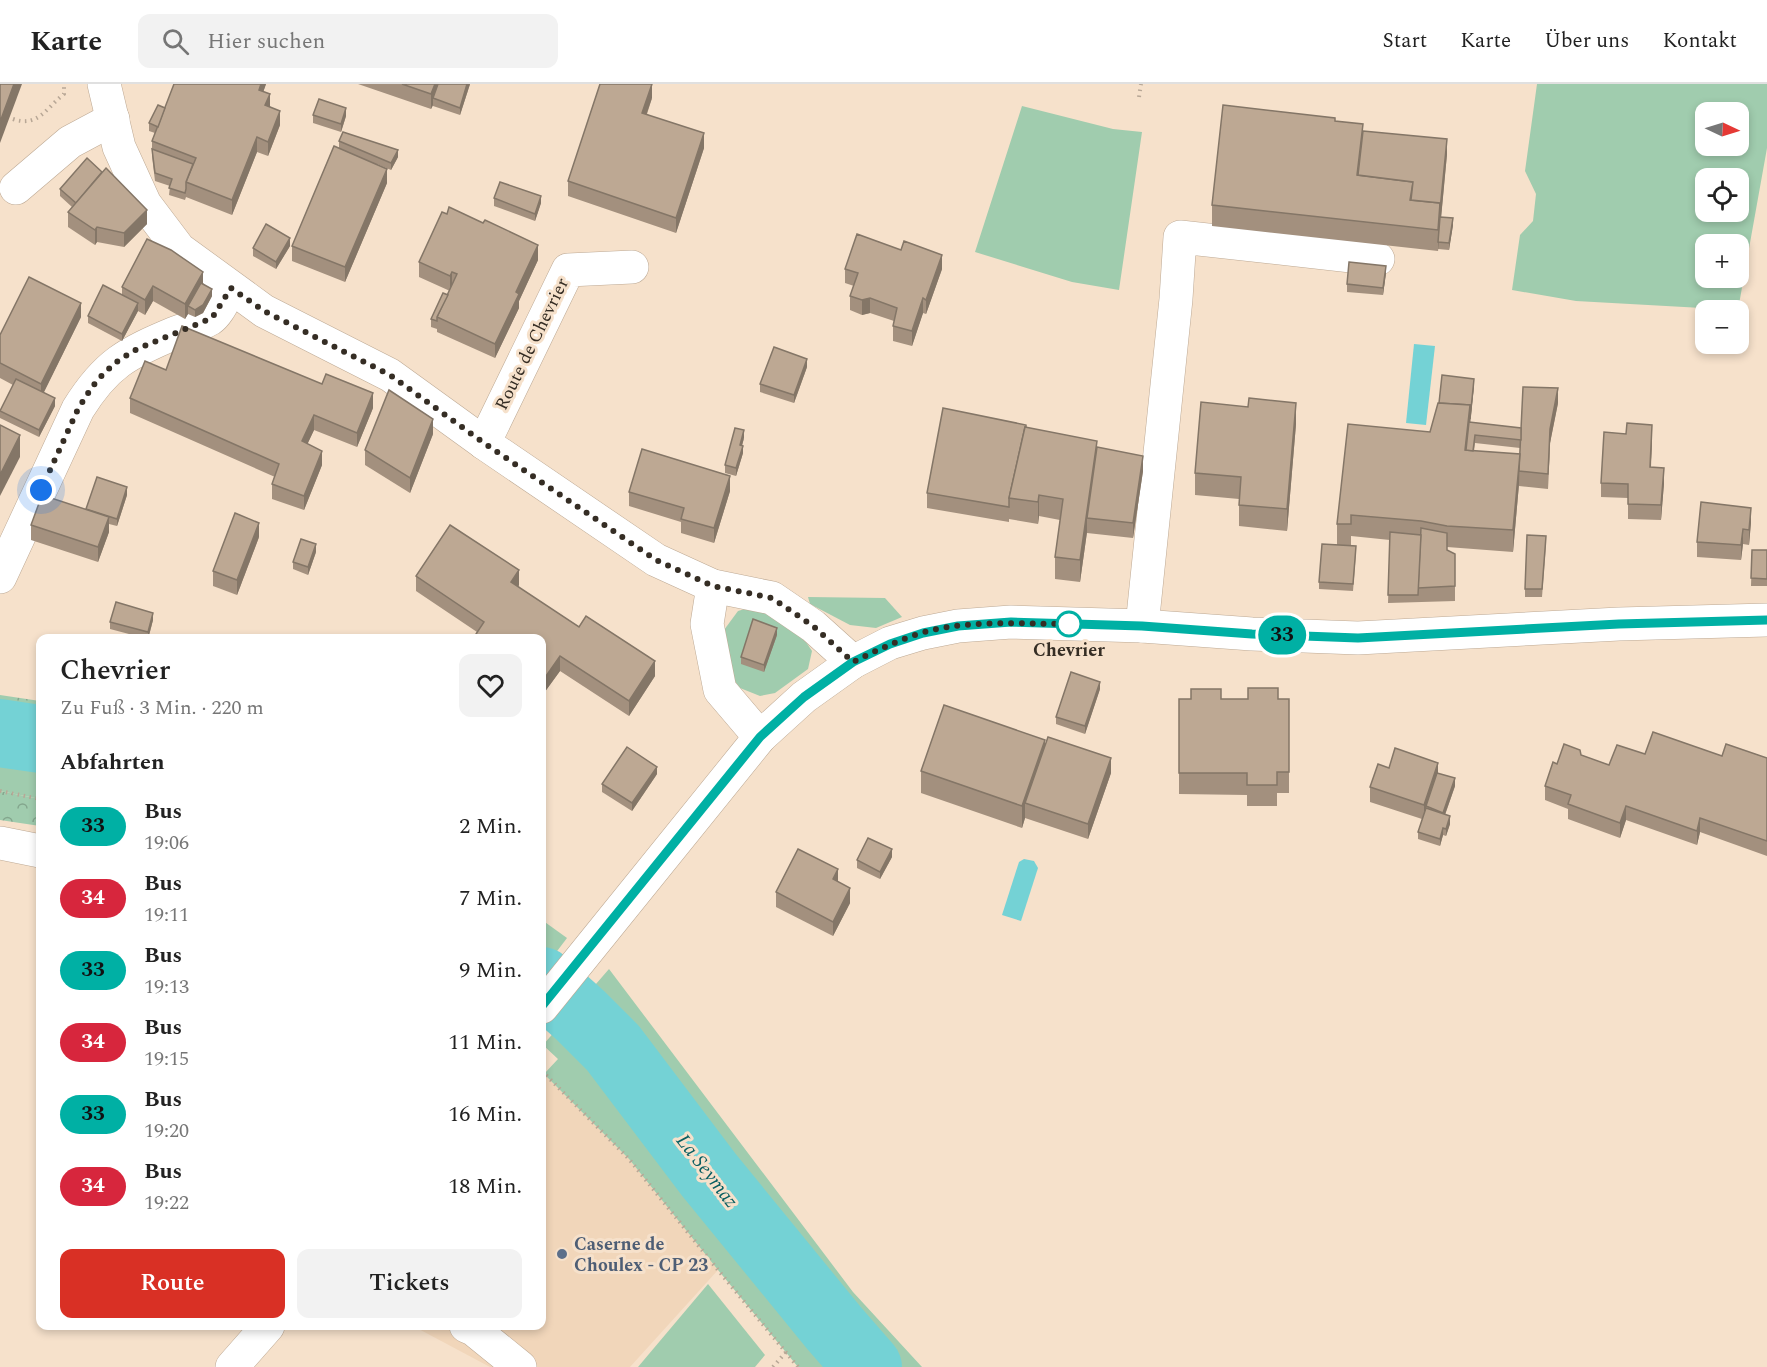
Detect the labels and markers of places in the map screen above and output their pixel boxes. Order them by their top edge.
marker: Chevrier [1056,611,1082,637]
place label: Chevrier [1033,637,1105,664]
place label: Caserne de Choulex - CP 23 [574,1231,708,1279]
marker: Caserne de Choulex - CP 23 [555,1247,569,1261]

